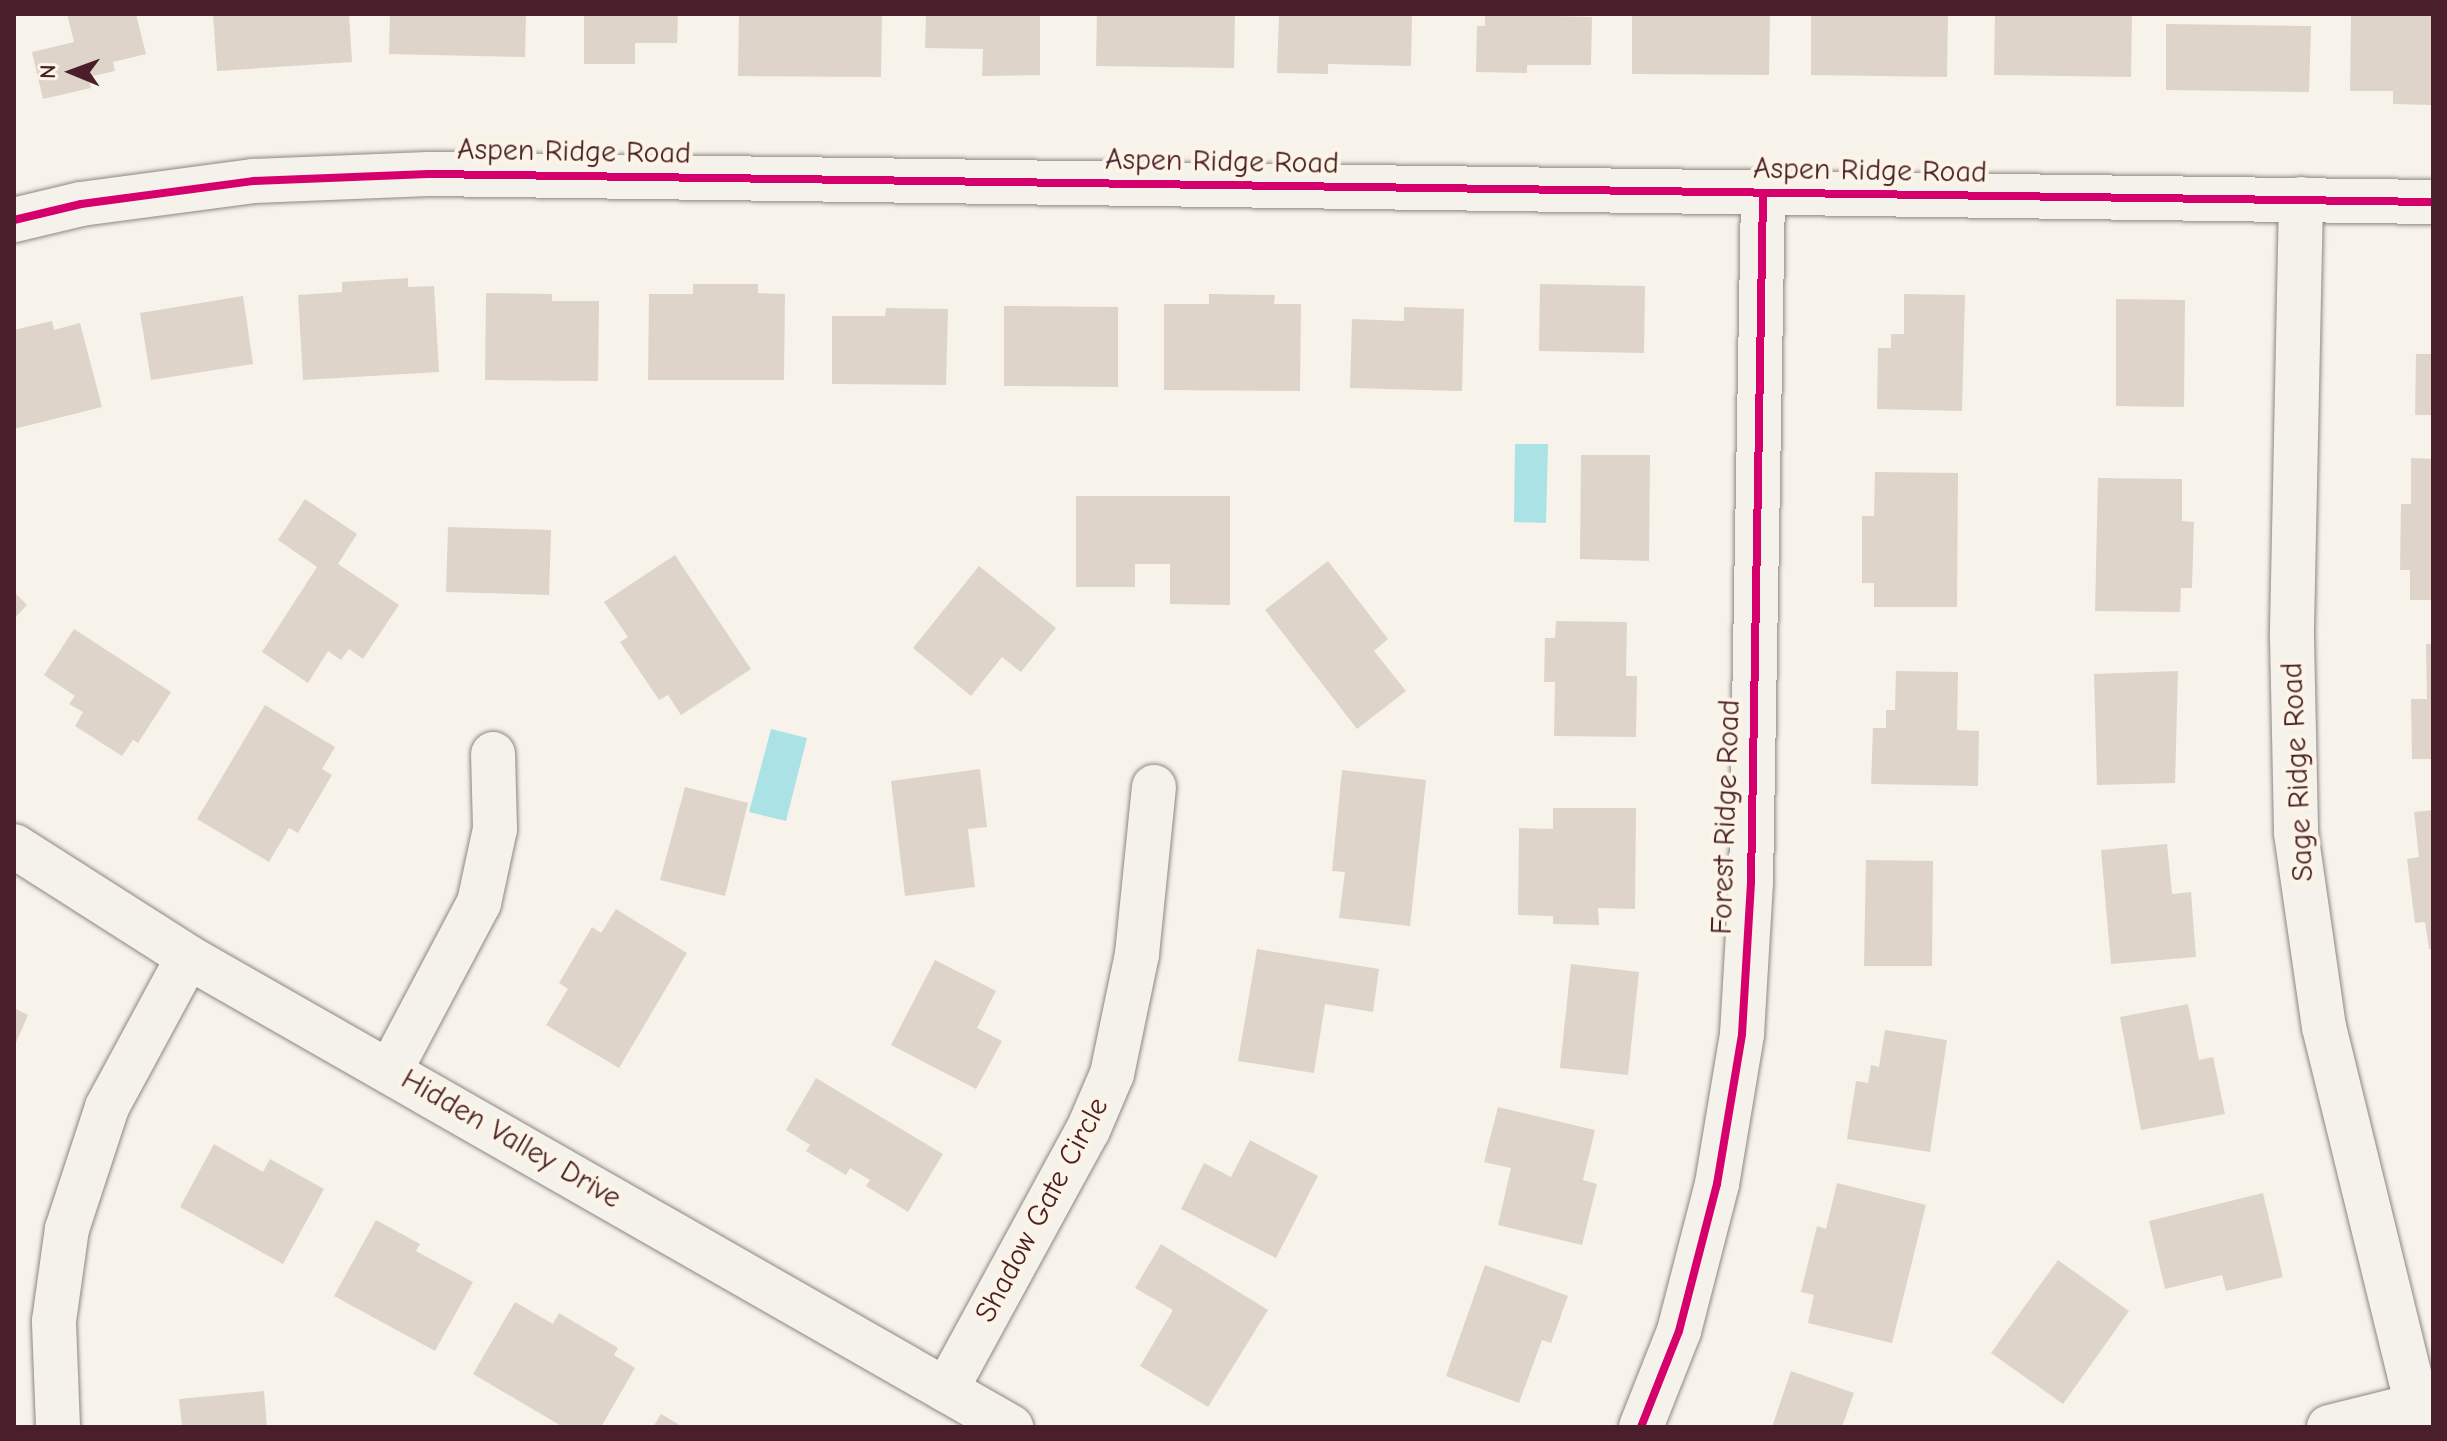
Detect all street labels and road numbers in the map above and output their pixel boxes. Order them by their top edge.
street label: Aspen Ridge Road [457,132,691,172]
street label: Aspen Ridge Road [1105,142,1339,182]
street label: Aspen Ridge Road [1753,151,1987,191]
street label: Sage Ridge Road [2274,662,2322,882]
street label: Forest Ridge Road [1704,699,1748,935]
street label: Hidden Valley Drive [395,1061,627,1217]
street label: Shadow Gate Circle [968,1091,1116,1329]

